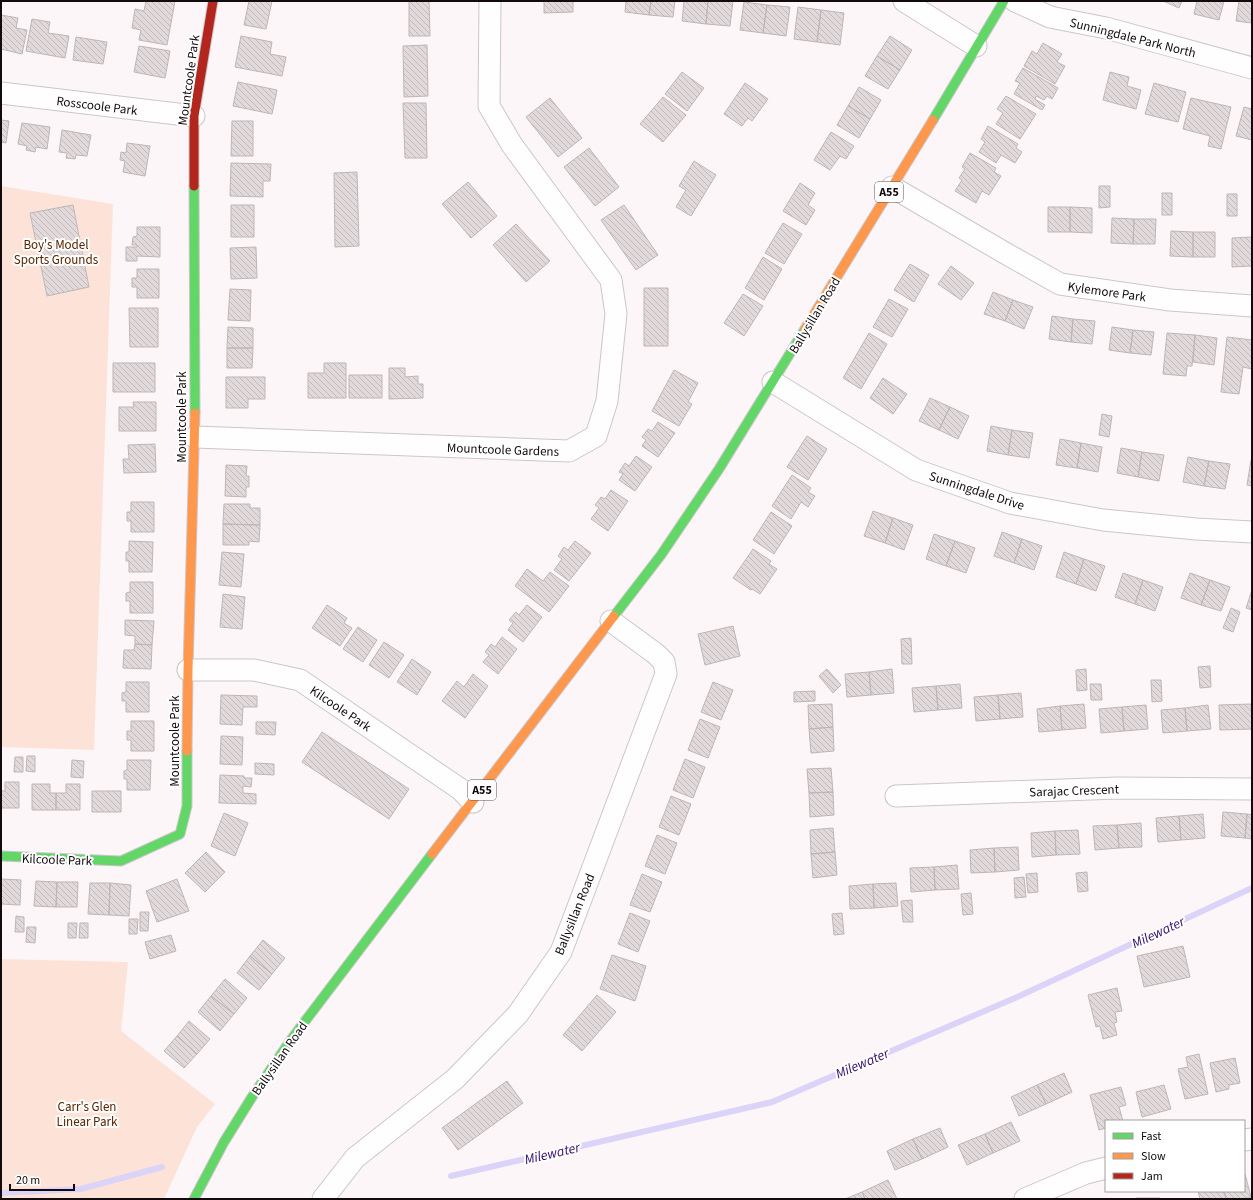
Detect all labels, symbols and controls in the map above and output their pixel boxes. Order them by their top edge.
street label: Sunningdale Park North [1068,14,1198,62]
street label: Mountcoole Park [174,33,204,127]
street label: Rosscoole Park [55,92,139,120]
road number: A55 [875,182,903,202]
park label: Boy's Model Sports Grounds [14,236,99,269]
street label: Ballysillan Road [785,274,845,357]
street label: Kylemore Park [1067,278,1148,306]
street label: Mountcoole Park [173,371,191,463]
street label: Mountcoole Gardens [447,439,560,461]
street label: Sunningdale Drive [927,467,1027,515]
street label: Kilcoole Park [306,682,375,736]
street label: Mountcoole Park [166,695,184,787]
road number: A55 [468,780,496,800]
street label: Sarajac Crescent [1029,780,1120,802]
street label: Kilcoole Park [21,850,93,870]
street label: Ballysillan Road [550,871,599,958]
water label: Milewater [1129,911,1189,954]
street label: Ballysillan Road [248,1018,312,1099]
water label: Milewater [833,1043,893,1084]
park label: Carr's Glen Linear Park [57,1098,118,1131]
legend [1105,1120,1245,1192]
text: Fast [1141,1128,1161,1145]
water label: Milewater [522,1138,583,1170]
text: Slow [1141,1148,1166,1165]
scale bar [10,1166,74,1192]
text: Jam [1141,1168,1163,1185]
text: 20 m [16,1172,40,1189]

